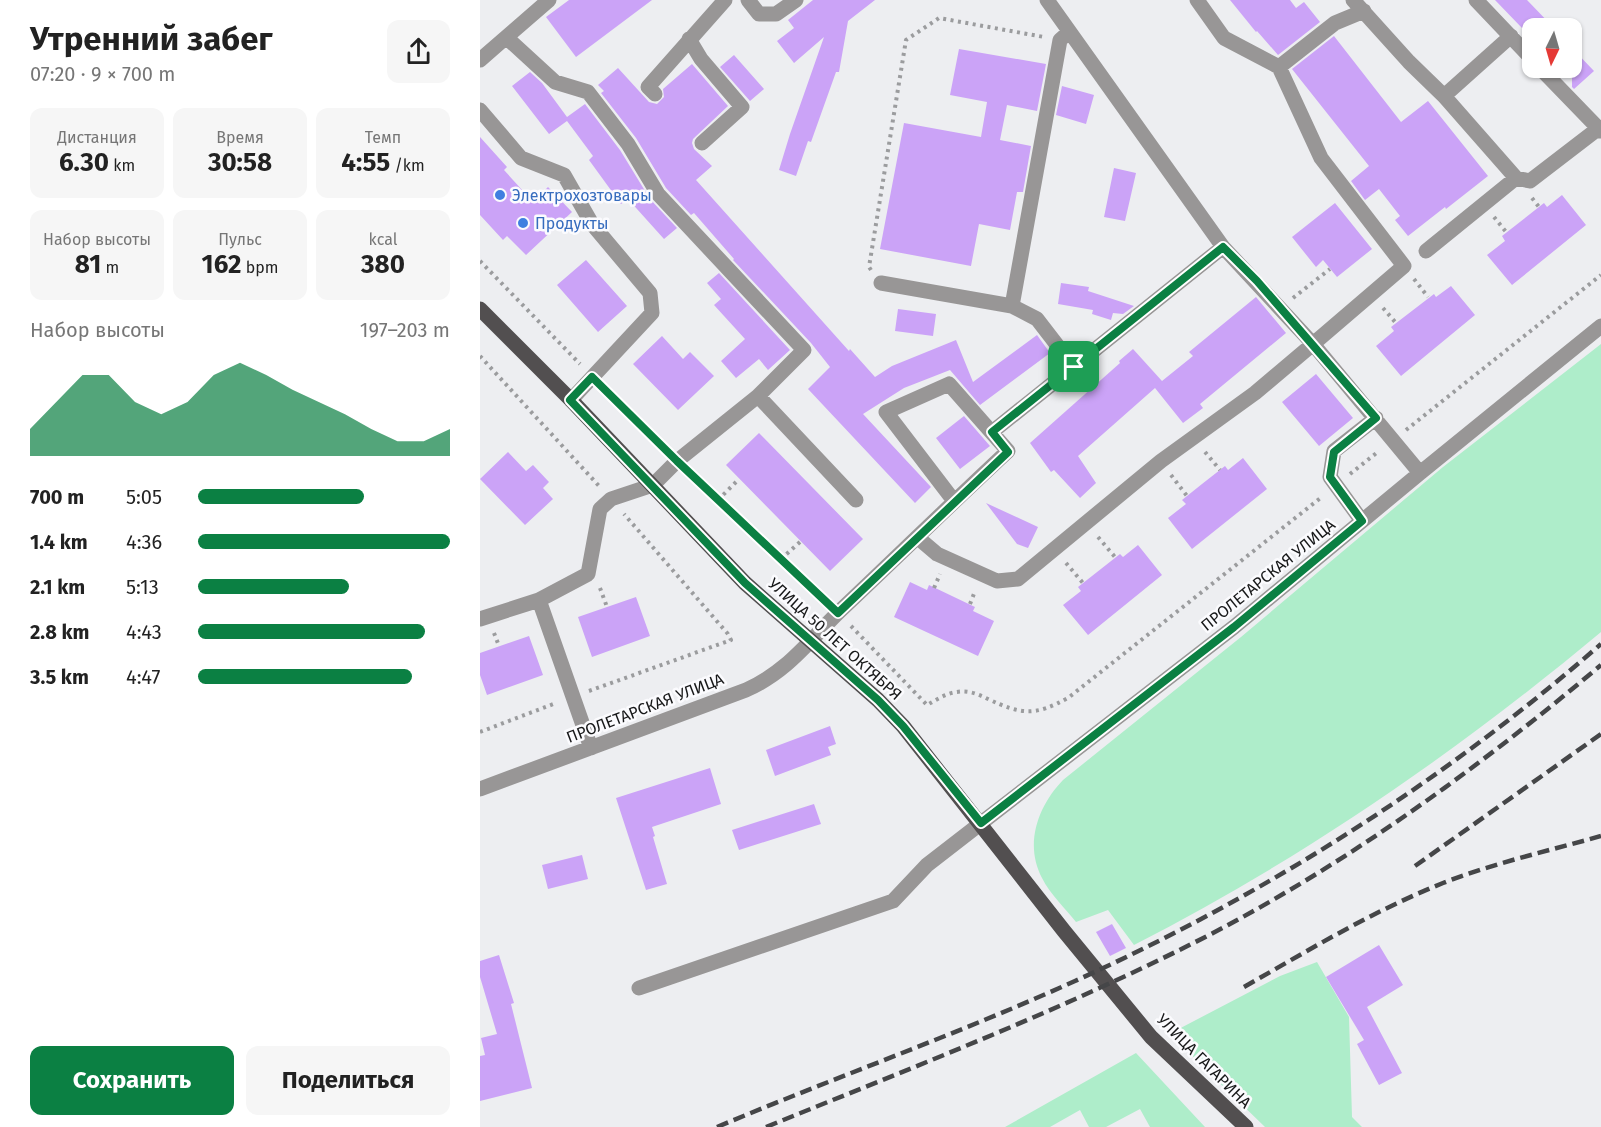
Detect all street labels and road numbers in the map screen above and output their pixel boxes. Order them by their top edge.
street label: ПРОЛЕТАРСКАЯ УЛИЦА [1197,515,1339,635]
street label: УЛИЦА 50 ЛЕТ ОКТЯБРЯ [764,574,906,704]
street label: ПРОЛЕТАРСКАЯ УЛИЦА [564,669,727,747]
street label: УЛИЦА ГАГАРИНА [1153,1010,1256,1113]

